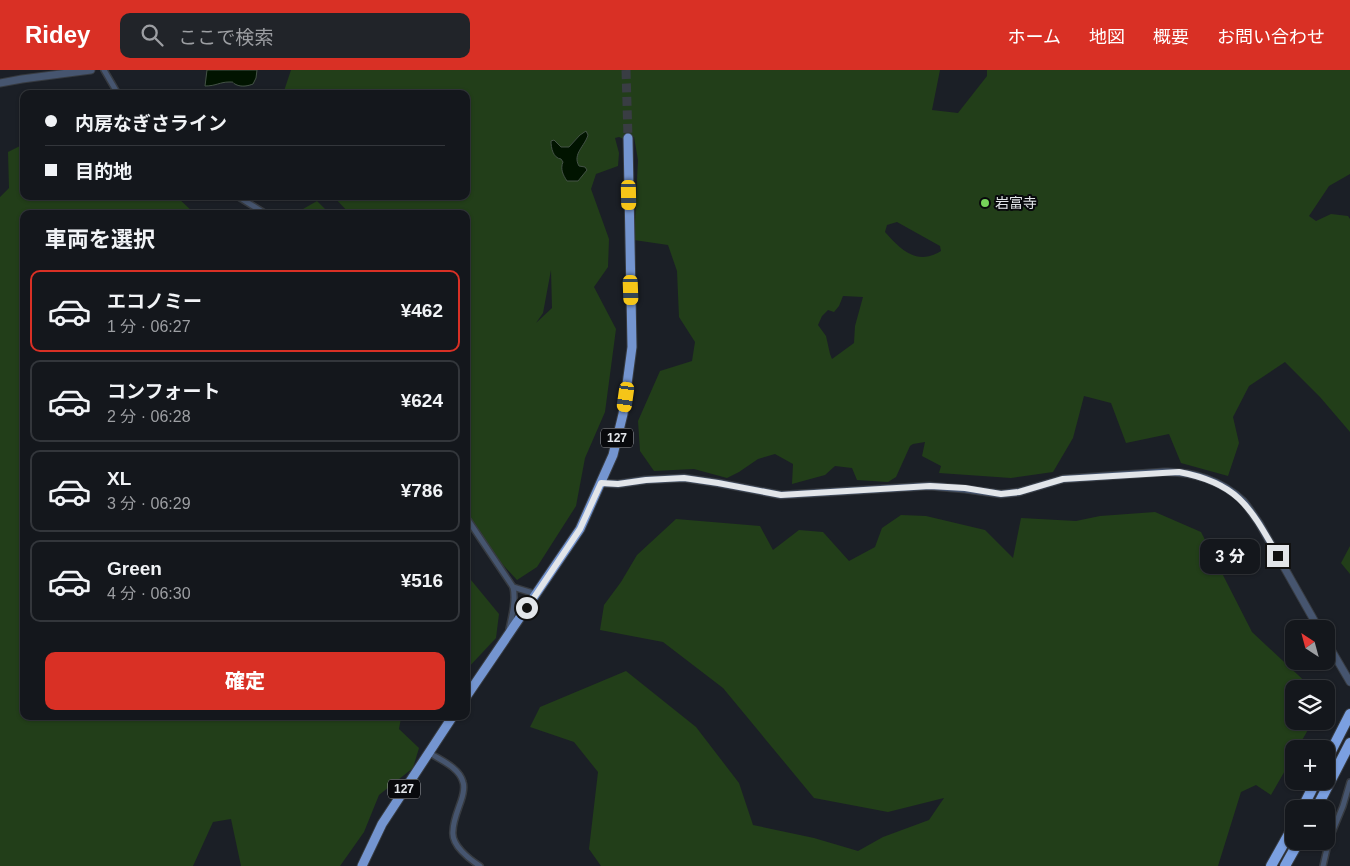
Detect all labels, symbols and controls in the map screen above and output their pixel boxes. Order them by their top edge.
search box [120,13,470,58]
text: Ridey [25,21,90,48]
icon: search [138,21,166,49]
text: ここで検索 [178,27,273,48]
text: ホーム [1008,27,1061,47]
text: 地図 [1089,27,1125,47]
text: 概要 [1153,27,1189,47]
text: お問い合わせ [1217,27,1325,47]
text: 内房なぎさライン [75,113,227,134]
text: 目的地 [75,161,132,182]
car [621,180,636,210]
place label: 岩富寺 [995,195,1037,211]
marker: 岩富寺 [979,197,991,209]
text: 車両を選択 [45,227,155,252]
car [622,275,639,305]
icon: car [47,289,92,334]
text: エコノミー [107,291,202,312]
text: ¥462 [401,300,443,321]
text: 1 分 · 06:27 [107,318,191,335]
icon: car [47,379,92,424]
text: コンフォート [107,381,220,402]
car [616,381,635,413]
text: ¥624 [401,390,443,411]
text: 2 分 · 06:28 [107,408,191,425]
road number: 127 [601,428,633,448]
text: XL [107,468,131,489]
icon: car [47,469,92,514]
text: ¥786 [401,480,443,501]
text: 3 分 · 06:29 [107,495,191,512]
callout: 3 分 [1200,538,1260,574]
route end [1267,545,1289,567]
text: 3 分 [1215,548,1245,565]
text: Green [107,558,162,579]
icon: car [47,559,92,604]
text: ¥516 [401,570,443,591]
text: 4 分 · 06:30 [107,585,191,602]
route start [516,597,538,619]
north arrow [1285,620,1335,670]
map controls [1285,620,1335,850]
button: 確定 [45,652,445,710]
button: layers [1285,680,1335,730]
button: + [1285,740,1335,790]
road number: 127 [388,780,420,799]
button: − [1285,800,1335,850]

